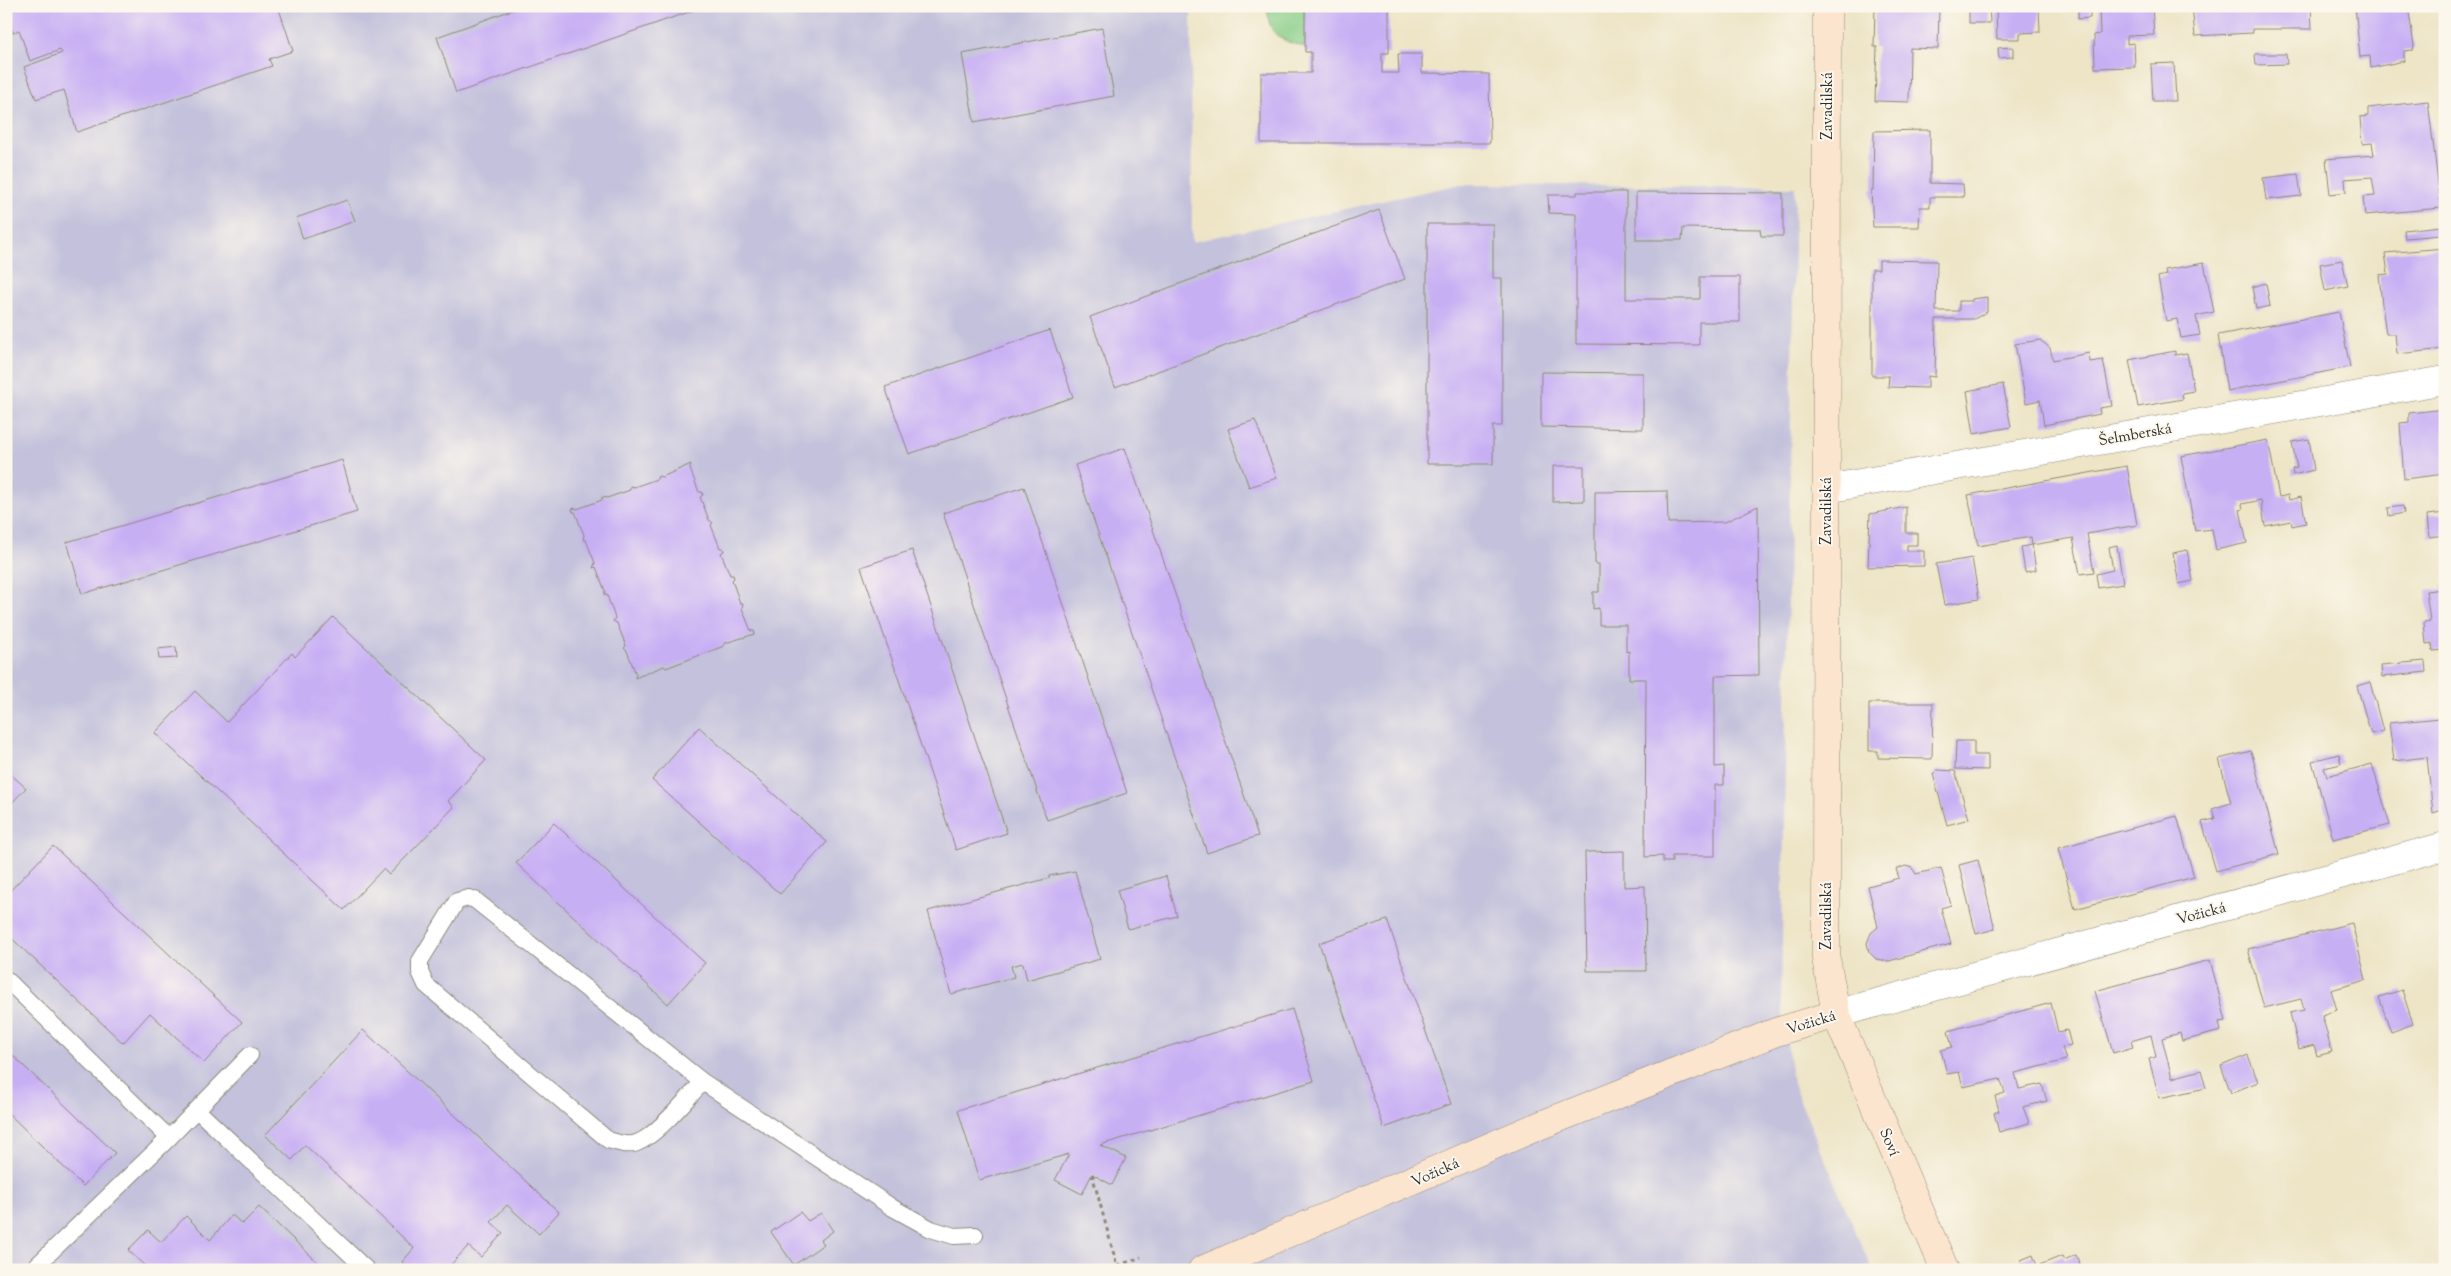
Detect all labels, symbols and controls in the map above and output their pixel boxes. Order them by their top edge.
street label: Zavadilská [1818,72,1839,140]
street label: Šelmberská [2097,418,2174,452]
street label: Zavadilská [1817,477,1838,545]
street label: Zavadilská [1817,882,1838,950]
street label: Vožická [2174,898,2229,931]
street label: Vožická [1784,1006,1839,1041]
street label: Soví [1873,1125,1904,1160]
street label: Vožická [1408,1153,1463,1193]

